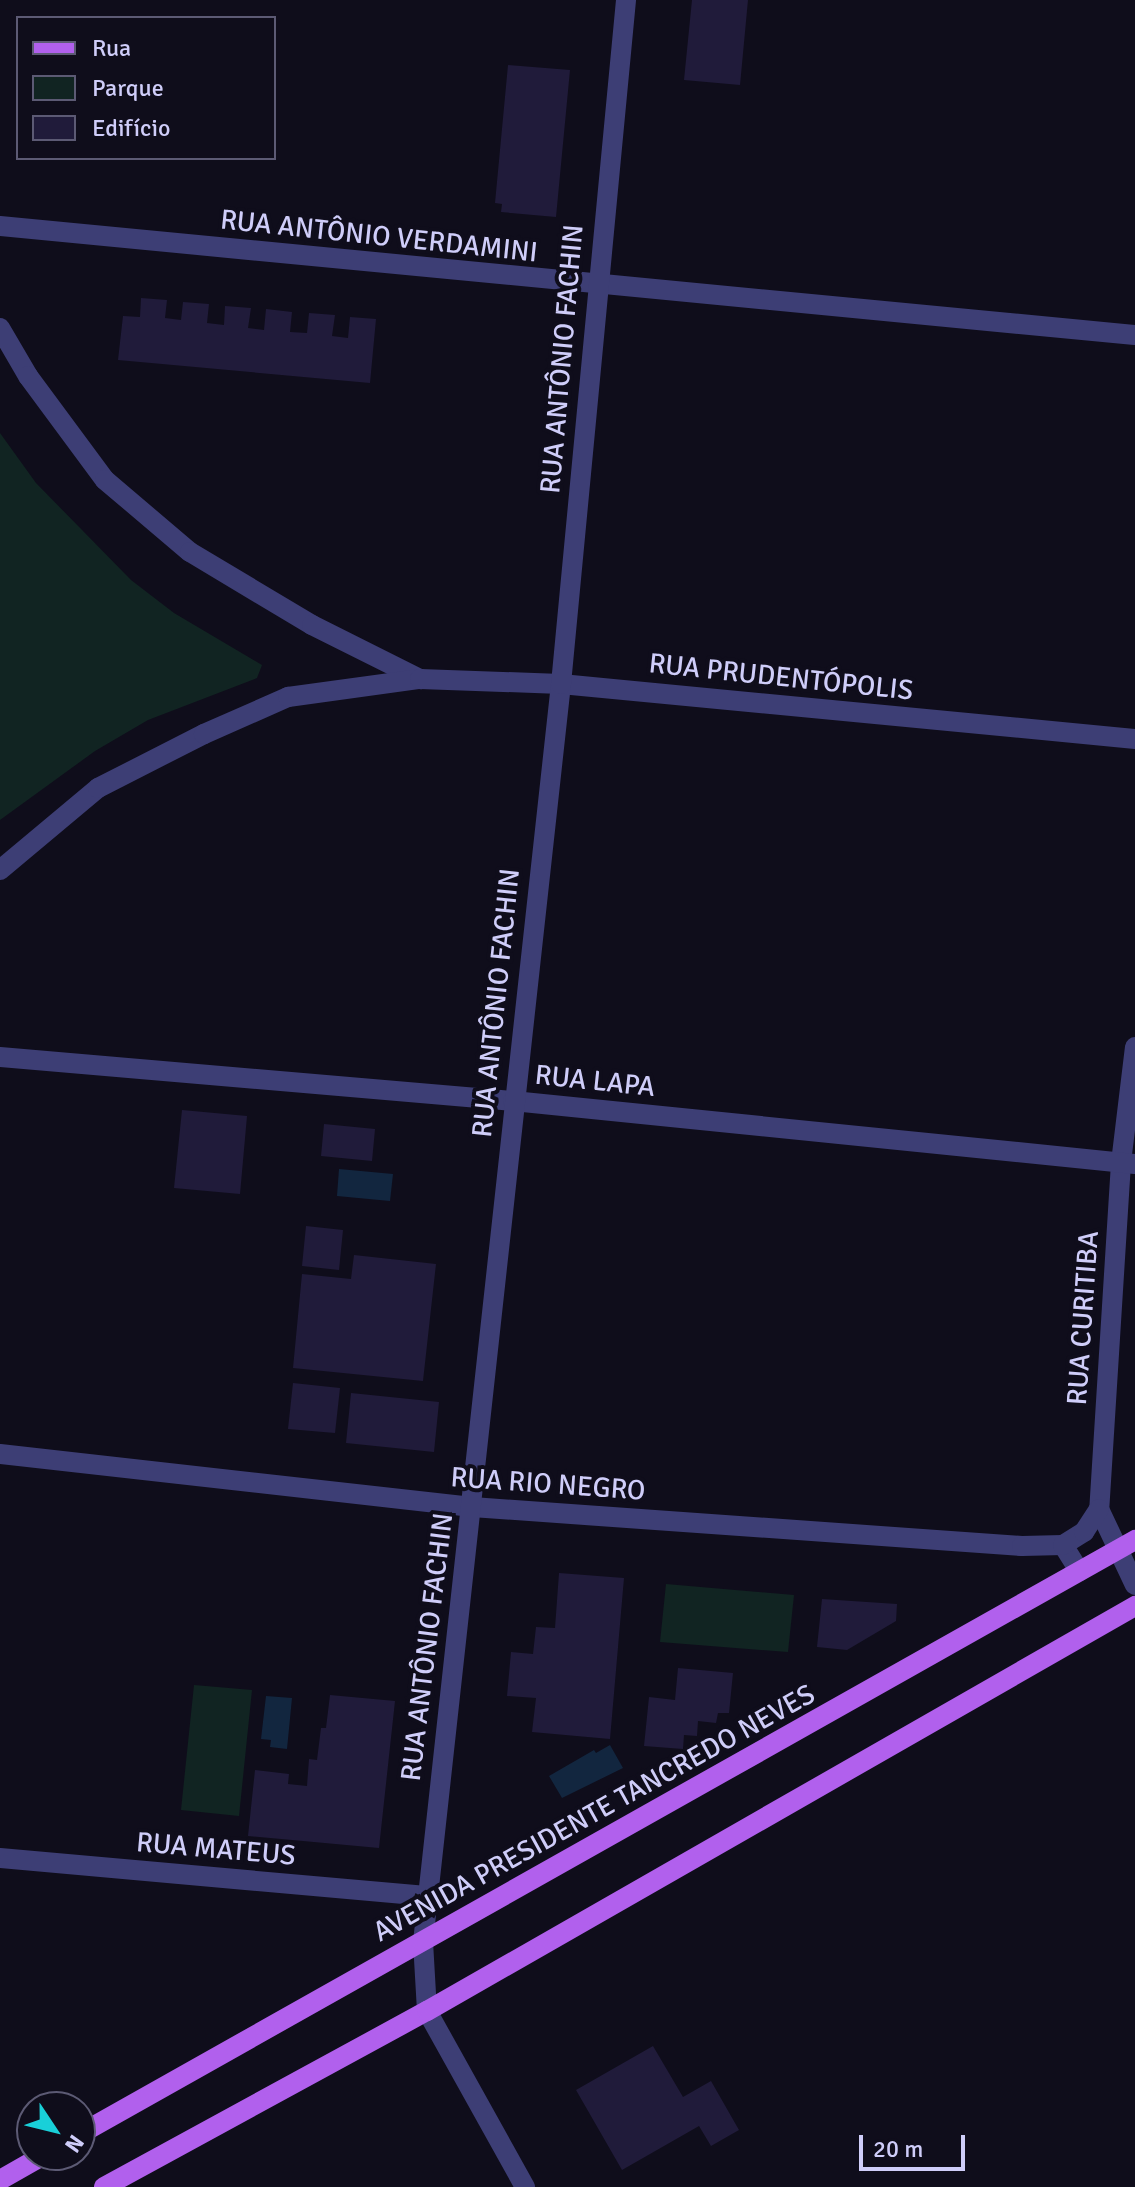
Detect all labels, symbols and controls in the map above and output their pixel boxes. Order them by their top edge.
legend [16,16,276,160]
text: Rua [92,33,131,63]
text: Parque [92,73,164,103]
text: Edifício [92,113,170,143]
street label: RUA ANTÔNIO VERDAMINI [219,203,539,269]
street label: RUA ANTÔNIO FACHIN [534,223,590,495]
street label: RUA PRUDENTÓPOLIS [647,646,915,708]
street label: RUA ANTÔNIO FACHIN [465,867,527,1139]
street label: RUA LAPA [533,1058,657,1104]
street label: RUA CURITIBA [1060,1230,1106,1406]
street label: RUA RIO NEGRO [450,1460,646,1508]
street label: RUA ANTÔNIO FACHIN [394,1511,460,1783]
street label: AVENIDA PRESIDENTE TANCREDO NEVES [367,1677,821,1949]
street label: RUA MATEUS [135,1825,297,1873]
north arrow [16,2091,96,2171]
scale bar [863,2119,969,2169]
text: N [59,2130,90,2158]
text: 20 m [873,2134,923,2164]

